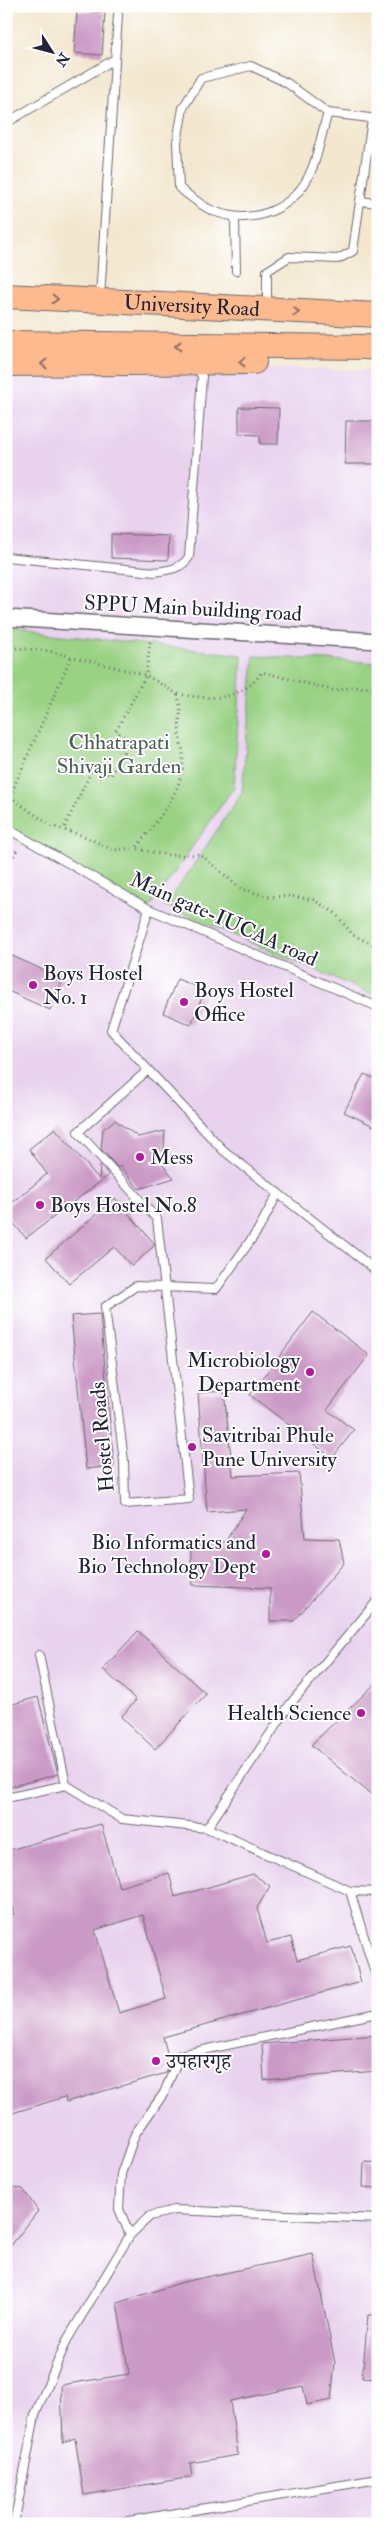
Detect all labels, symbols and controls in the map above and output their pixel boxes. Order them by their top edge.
north arrow [28,28,78,78]
text: N [51,48,73,70]
street label: University Road [123,289,261,323]
one-way arrow [51,294,59,305]
one-way arrow [292,306,300,317]
one-way arrow [173,341,181,351]
one-way arrow [237,357,245,367]
one-way arrow [40,358,48,369]
street label: SPPU Main building road [83,589,303,628]
park label: Chhatrapati Shivaji Garden [57,729,181,780]
street label: Main gate-IUCAA road [126,866,322,973]
place label: Boys Hostel No. 1 [43,960,143,1011]
place label: Boys Hostel Office [194,977,294,1028]
marker: Boys Hostel No. 1 [27,979,39,991]
marker: Boys Hostel Office [178,996,190,1008]
place label: Mess [150,1144,193,1171]
marker: Mess [134,1151,146,1163]
place label: Boys Hostel No.8 [50,1192,197,1219]
marker: Boys Hostel No.8 [34,1199,46,1211]
place label: Microbiology Department [187,1347,301,1398]
marker: Microbiology Department [304,1366,316,1378]
street label: Hostel Roads [84,1381,121,1493]
place label: Savitribai Phule Pune University [202,1422,338,1473]
marker: Savitribai Phule Pune University [186,1441,198,1453]
place label: Bio Informatics and Bio Technology Dept [77,1529,257,1580]
marker: Bio Informatics and Bio Technology Dept [260,1548,272,1560]
place label: Health Science [227,1700,351,1727]
marker: Health Science [355,1707,367,1719]
place label: उपहारगृह [165,2048,232,2075]
marker: उपहारगृह [150,2055,162,2067]

